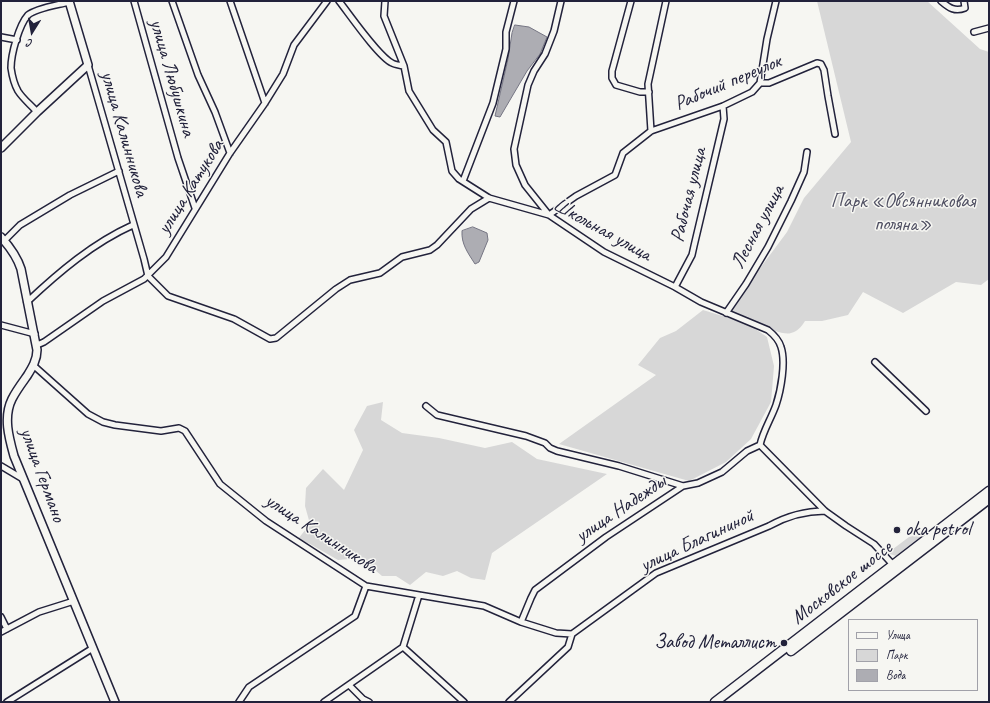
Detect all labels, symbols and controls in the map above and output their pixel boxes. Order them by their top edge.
north arrow [12,12,52,52]
street label: улица Любушкина [144,17,200,139]
text: С [26,36,34,51]
street label: Рабочий переулок [671,50,785,116]
street label: улица Калинникова [95,69,153,199]
street label: улица Катукова [152,135,230,239]
street label: Рабочая улица [666,145,712,245]
street label: Лесная улица [726,181,790,273]
park label: Парк «Овсянниковая поляна» [831,190,975,237]
street label: Школьная улица [549,193,655,267]
street label: улица Германо [14,425,70,525]
street label: улица Надежды [571,470,671,548]
street label: улица Калинникова [260,489,382,579]
street label: улица Благининой [636,504,758,578]
place label: oka petrol [905,518,971,542]
marker: oka petrol [892,525,902,535]
street label: Московское шоссе [787,536,897,630]
legend [848,619,978,691]
text: Улица [886,627,910,643]
place label: Завод Металлист [654,631,776,655]
marker: Завод Металлист [779,638,789,648]
text: Парк [886,647,907,663]
text: Вода [886,667,905,683]

